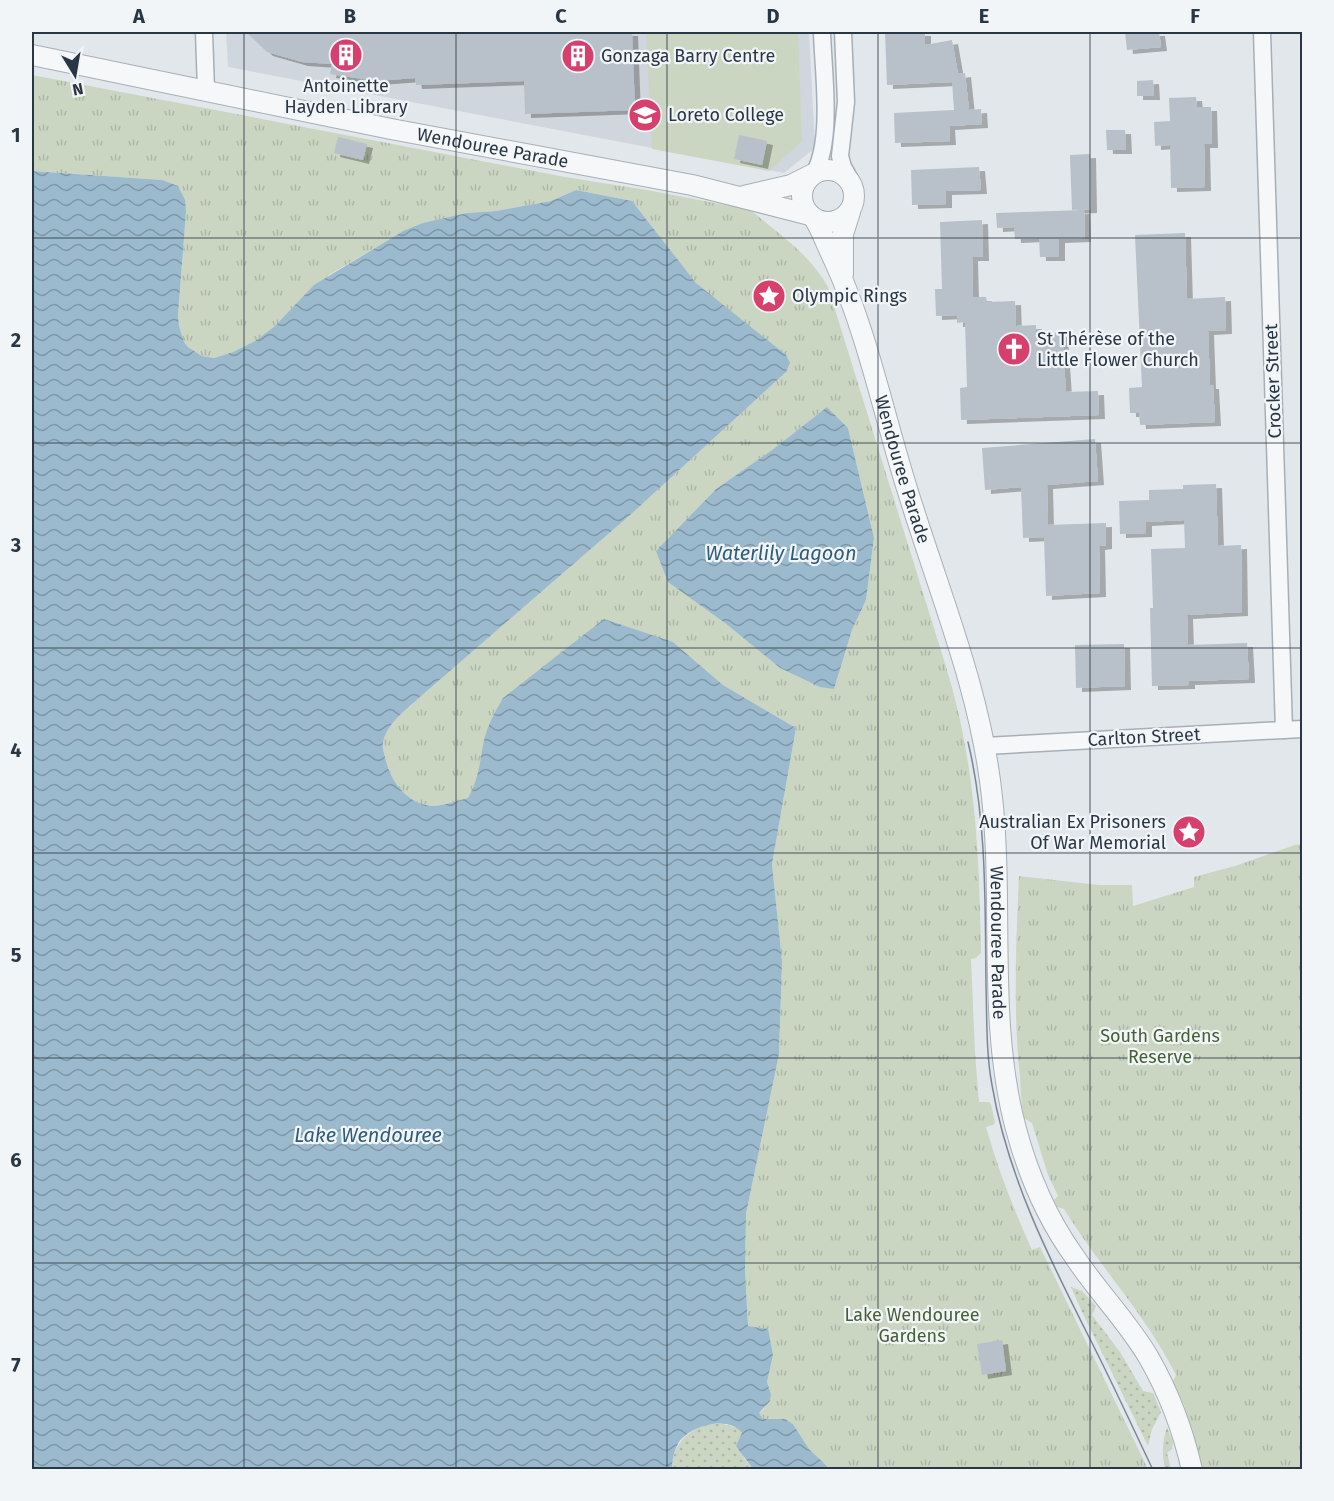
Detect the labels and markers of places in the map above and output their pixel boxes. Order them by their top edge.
building icon: Antoinette Hayden Library [328,37,364,73]
building icon: Gonzaga Barry Centre [560,38,596,74]
place label: Gonzaga Barry Centre [601,45,775,67]
place label: Antoinette Hayden Library [284,75,408,118]
school or university icon: Loreto College [627,97,663,133]
place label: Loreto College [668,104,784,126]
place icon: Olympic Rings [751,278,787,314]
place label: Olympic Rings [792,285,907,307]
place label: St Thérèse of the Little Flower Church [1037,328,1199,371]
church icon: St Thérèse of the Little Flower Church [996,331,1032,367]
place label: Australian Ex Prisoners Of War Memorial [979,811,1166,854]
place icon: Australian Ex Prisoners Of War Memorial [1171,814,1207,850]

